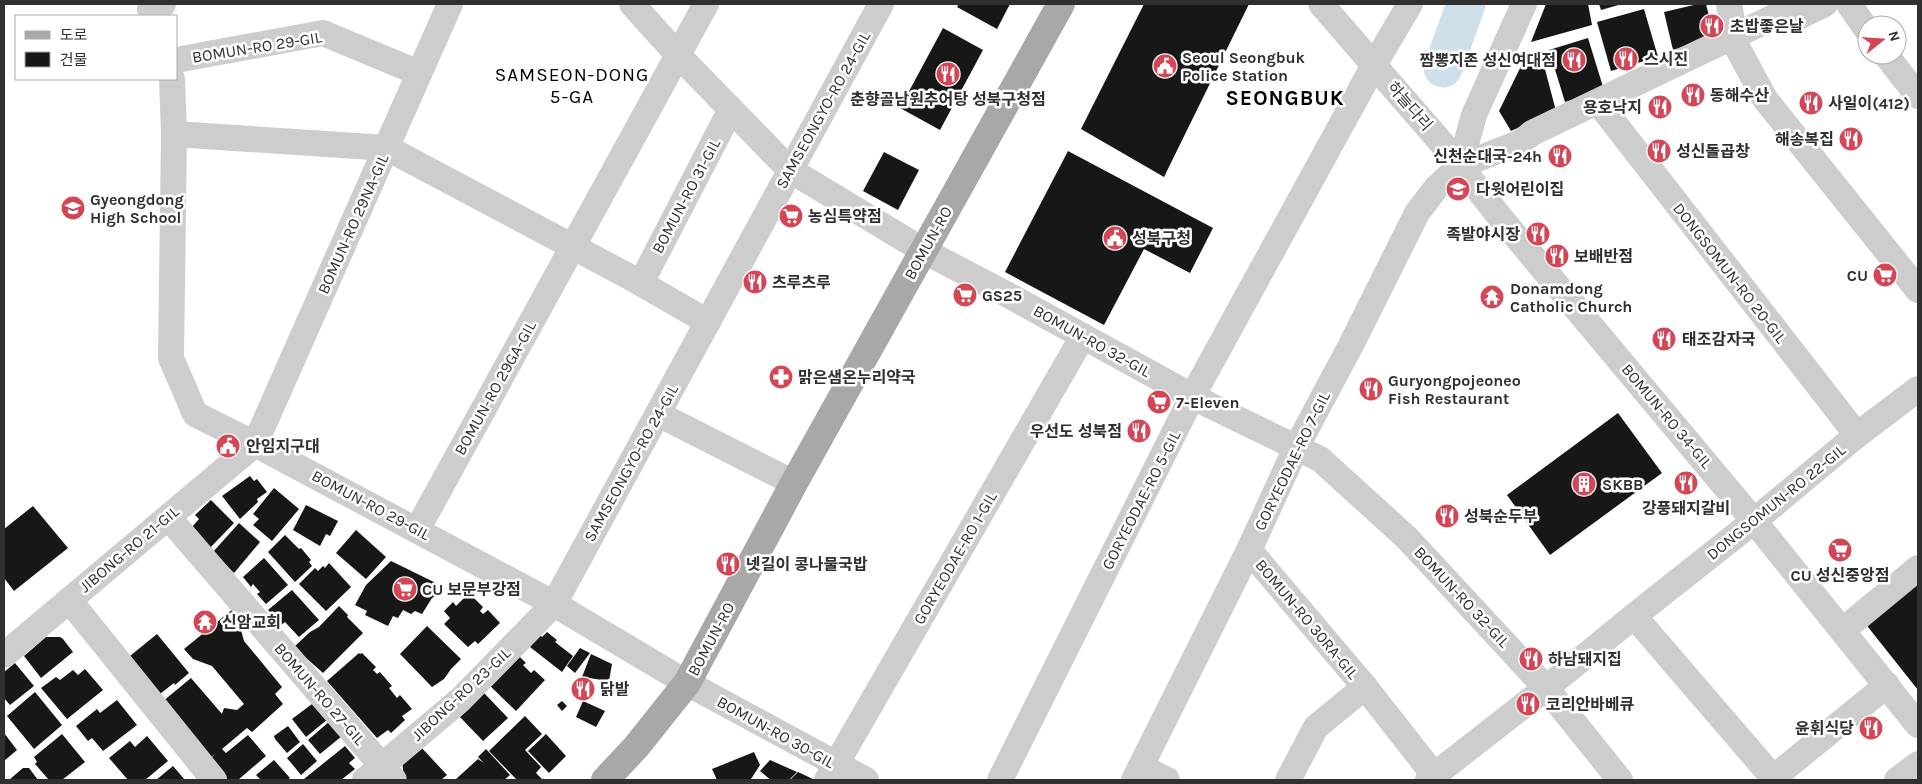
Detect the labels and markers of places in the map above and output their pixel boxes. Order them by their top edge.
restaurant icon: 초밥좋은날 [1699,13,1725,39]
place label: 초밥좋은날 [1730,17,1804,36]
restaurant icon: 스시진 [1613,46,1639,72]
restaurant icon: 짬뽕지존 성신여대점 [1561,47,1587,73]
place label: Seoul Seongbuk Police Station [1182,48,1306,85]
place label: 스시진 [1644,50,1688,69]
place label: 짬뽕지존 성신여대점 [1419,51,1556,70]
public building icon: Seoul Seongbuk Police Station [1152,53,1178,79]
restaurant icon: 춘향골남원추어탕 성북구청점 [935,61,961,87]
restaurant icon: 동해수산 [1680,82,1706,108]
place label: 동해수산 [1710,86,1769,105]
place label: 춘향골남원추어탕 성북구청점 [850,90,1046,109]
restaurant icon: 사일이(412) [1798,90,1824,116]
restaurant icon: 용호낙지 [1647,94,1673,120]
place label: 사일이(412) [1828,94,1910,113]
place label: 용호낙지 [1583,98,1642,117]
restaurant icon: 해송복집 [1838,126,1864,152]
place label: 해송복집 [1775,130,1834,149]
restaurant icon: 성신돌곱창 [1646,138,1672,164]
place label: 성신돌곱창 [1676,142,1750,161]
restaurant icon: 신천순대국-24h [1547,143,1573,169]
place label: 신천순대국-24h [1433,147,1542,166]
school or university icon: 다윗어린이집 [1445,176,1471,202]
place label: 다윗어린이집 [1476,180,1564,199]
place label: Gyeongdong High School [90,190,184,227]
school or university icon: Gyeongdong High School [60,195,86,221]
supermarket icon: 농심특약점 [778,203,804,229]
place label: 농심특약점 [808,207,882,226]
restaurant icon: 족발야시장 [1525,221,1551,247]
public building icon: 성북구청 [1102,225,1128,251]
place label: 족발야시장 [1446,225,1520,244]
place label: 성북구청 [1132,229,1191,248]
restaurant icon: 보배반점 [1544,243,1570,269]
place label: 보배반점 [1574,247,1633,266]
supermarket icon: CU [1872,262,1898,288]
place label: CU [1847,266,1868,285]
restaurant icon: 츠루츠루 [742,269,768,295]
place label: 츠루츠루 [772,273,831,292]
place label: Donamdong Catholic Church [1510,279,1632,316]
supermarket icon: GS25 [952,282,978,308]
temple icon: Donamdong Catholic Church [1479,284,1505,310]
place label: GS25 [982,286,1022,305]
restaurant icon: 태조감자국 [1651,326,1677,352]
place label: 태조감자국 [1682,330,1756,349]
pharmacy icon: 맑은샘온누리약국 [768,364,794,390]
place label: 맑은샘온누리약국 [798,368,916,387]
place label: Guryongpojeoneo Fish Restaurant [1388,371,1521,408]
restaurant icon: Guryongpojeoneo Fish Restaurant [1358,376,1384,402]
supermarket icon: 7-Eleven [1146,389,1172,415]
place label: 7-Eleven [1176,393,1239,412]
restaurant icon: 우선도 성북점 [1126,418,1152,444]
place label: 우선도 성북점 [1030,422,1122,441]
public building icon: 안임지구대 [215,433,241,459]
place label: 안임지구대 [246,437,320,456]
restaurant icon: 강풍돼지갈비 [1673,470,1699,496]
building icon: SKBB [1571,471,1597,497]
place label: SKBB [1602,475,1643,494]
place label: 강풍돼지갈비 [1642,499,1730,518]
restaurant icon: 성북순두부 [1434,503,1460,529]
place label: 성북순두부 [1464,507,1538,526]
supermarket icon: CU 성신중앙점 [1827,537,1853,563]
restaurant icon: 넷길이 콩나물국밥 [715,551,741,577]
place label: 넷길이 콩나물국밥 [746,555,868,574]
place label: CU 성신중앙점 [1791,566,1889,585]
supermarket icon: CU 보문부강점 [392,576,418,602]
place label: CU 보문부강점 [422,580,521,599]
temple icon: 신암교회 [192,609,218,635]
place label: 신암교회 [222,613,281,632]
restaurant icon: 하남돼지집 [1518,646,1544,672]
place label: 하남돼지집 [1548,650,1622,669]
restaurant icon: 닭발 [570,676,596,702]
place label: 닭발 [600,680,630,699]
restaurant icon: 코리안바베큐 [1515,691,1541,717]
place label: 코리안바베큐 [1546,695,1635,714]
restaurant icon: 윤휘식당 [1858,715,1884,741]
place label: 윤휘식당 [1795,719,1854,738]

